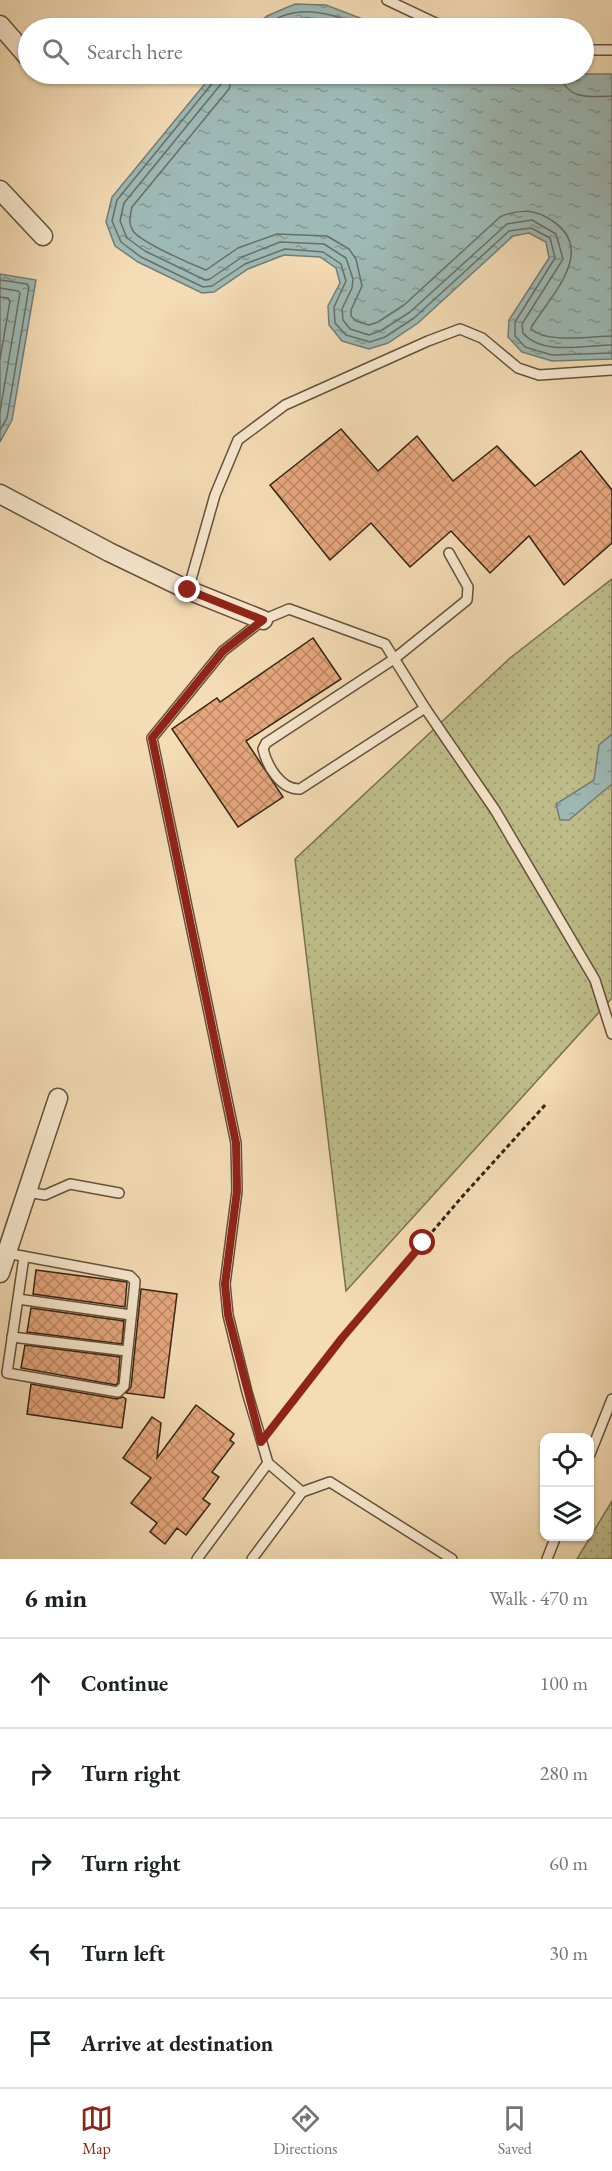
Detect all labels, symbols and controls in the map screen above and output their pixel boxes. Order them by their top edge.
search box [18,18,594,84]
icon: search [39,35,72,68]
text: Search here [87,37,182,66]
route end [174,576,200,602]
route start [409,1229,435,1255]
map controls [540,1433,594,1541]
button: locate [540,1433,594,1487]
button: layers [540,1487,594,1541]
text: 6 min [24,1581,87,1615]
text: Walk · 470 m [489,1585,588,1611]
icon: ahead [24,1667,57,1700]
text: Continue [81,1669,168,1698]
text: 100 m [540,1670,588,1696]
icon: right [24,1757,57,1790]
text: Turn right [81,1759,180,1788]
text: 280 m [540,1760,588,1786]
icon: right [24,1847,57,1880]
text: Turn right [81,1849,180,1878]
text: 60 m [549,1850,588,1876]
icon: left [24,1937,57,1970]
text: Turn left [81,1939,165,1968]
text: 30 m [549,1940,588,1966]
icon: arrive [24,2027,57,2060]
text: Arrive at destination [81,2029,273,2058]
tab: Map [80,2102,113,2159]
tab: Directions [273,2102,338,2159]
tab: Saved [498,2102,532,2159]

